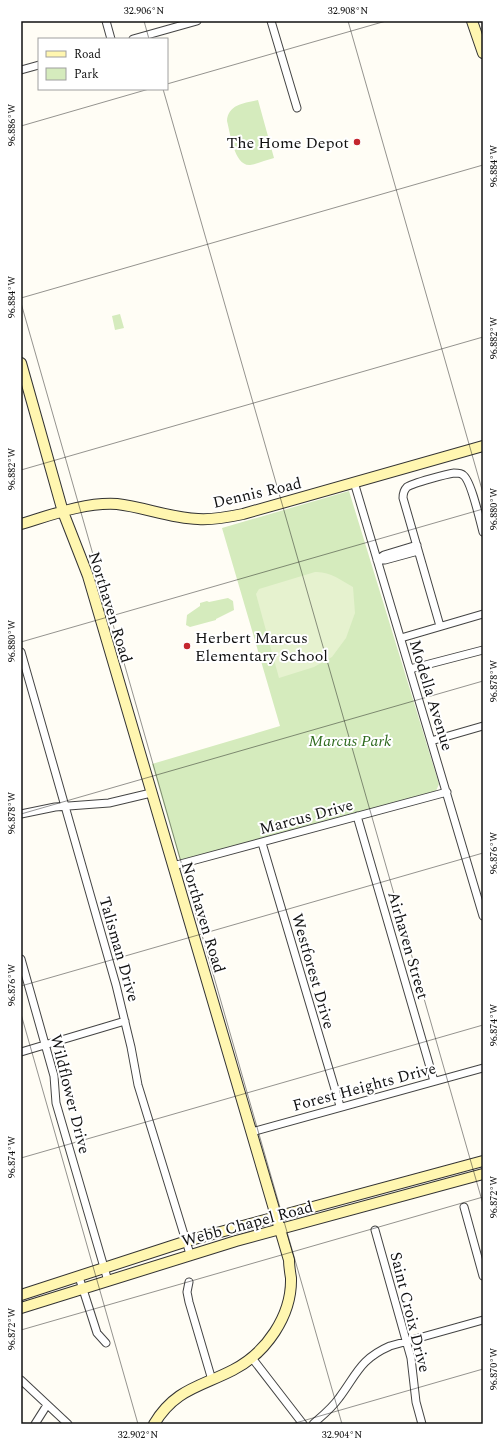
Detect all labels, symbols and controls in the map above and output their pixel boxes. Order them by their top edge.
text: 32.906°N [124,3,164,19]
text: 32.908°N [328,3,368,19]
legend [38,38,168,90]
text: Road [74,45,101,64]
text: Park [74,65,99,84]
text: 96.886°W [4,104,20,146]
place label: The Home Depot [226,131,349,155]
marker: The Home Depot [352,137,362,147]
text: 96.884°W [486,145,502,187]
text: 96.884°W [4,276,20,318]
text: 96.882°W [486,317,502,359]
text: 96.882°W [4,448,20,490]
street label: Dennis Road [210,471,304,515]
text: 96.880°W [486,488,502,530]
street label: Northaven Road [82,549,138,666]
text: 96.880°W [4,620,20,662]
place label: Herbert Marcus Elementary School [195,626,328,668]
street label: Modella Avenue [403,637,459,754]
marker: Herbert Marcus Elementary School [182,641,192,651]
text: 96.878°W [486,660,502,702]
park label: Marcus Park [309,729,392,753]
text: 96.878°W [4,792,20,834]
street label: Marcus Drive [257,793,356,841]
text: 96.876°W [486,832,502,874]
street label: Northaven Road [175,859,231,976]
street label: Airhaven Street [381,889,435,1002]
street label: Talisman Drive [93,894,146,1005]
street label: Westforest Drive [285,911,341,1032]
text: 96.876°W [4,964,20,1006]
text: 96.874°W [486,1004,502,1046]
street label: Wildflower Drive [44,1032,96,1156]
street label: Forest Heights Drive [290,1056,439,1118]
text: 96.874°W [4,1136,20,1178]
text: 96.872°W [486,1176,502,1218]
street label: Webb Chapel Road [179,1195,316,1253]
street label: Saint Croix Drive [383,1249,437,1375]
text: 96.872°W [4,1308,20,1350]
text: 96.870°W [486,1348,502,1390]
text: 32.902°N [118,1427,158,1443]
text: 32.904°N [322,1427,362,1443]

